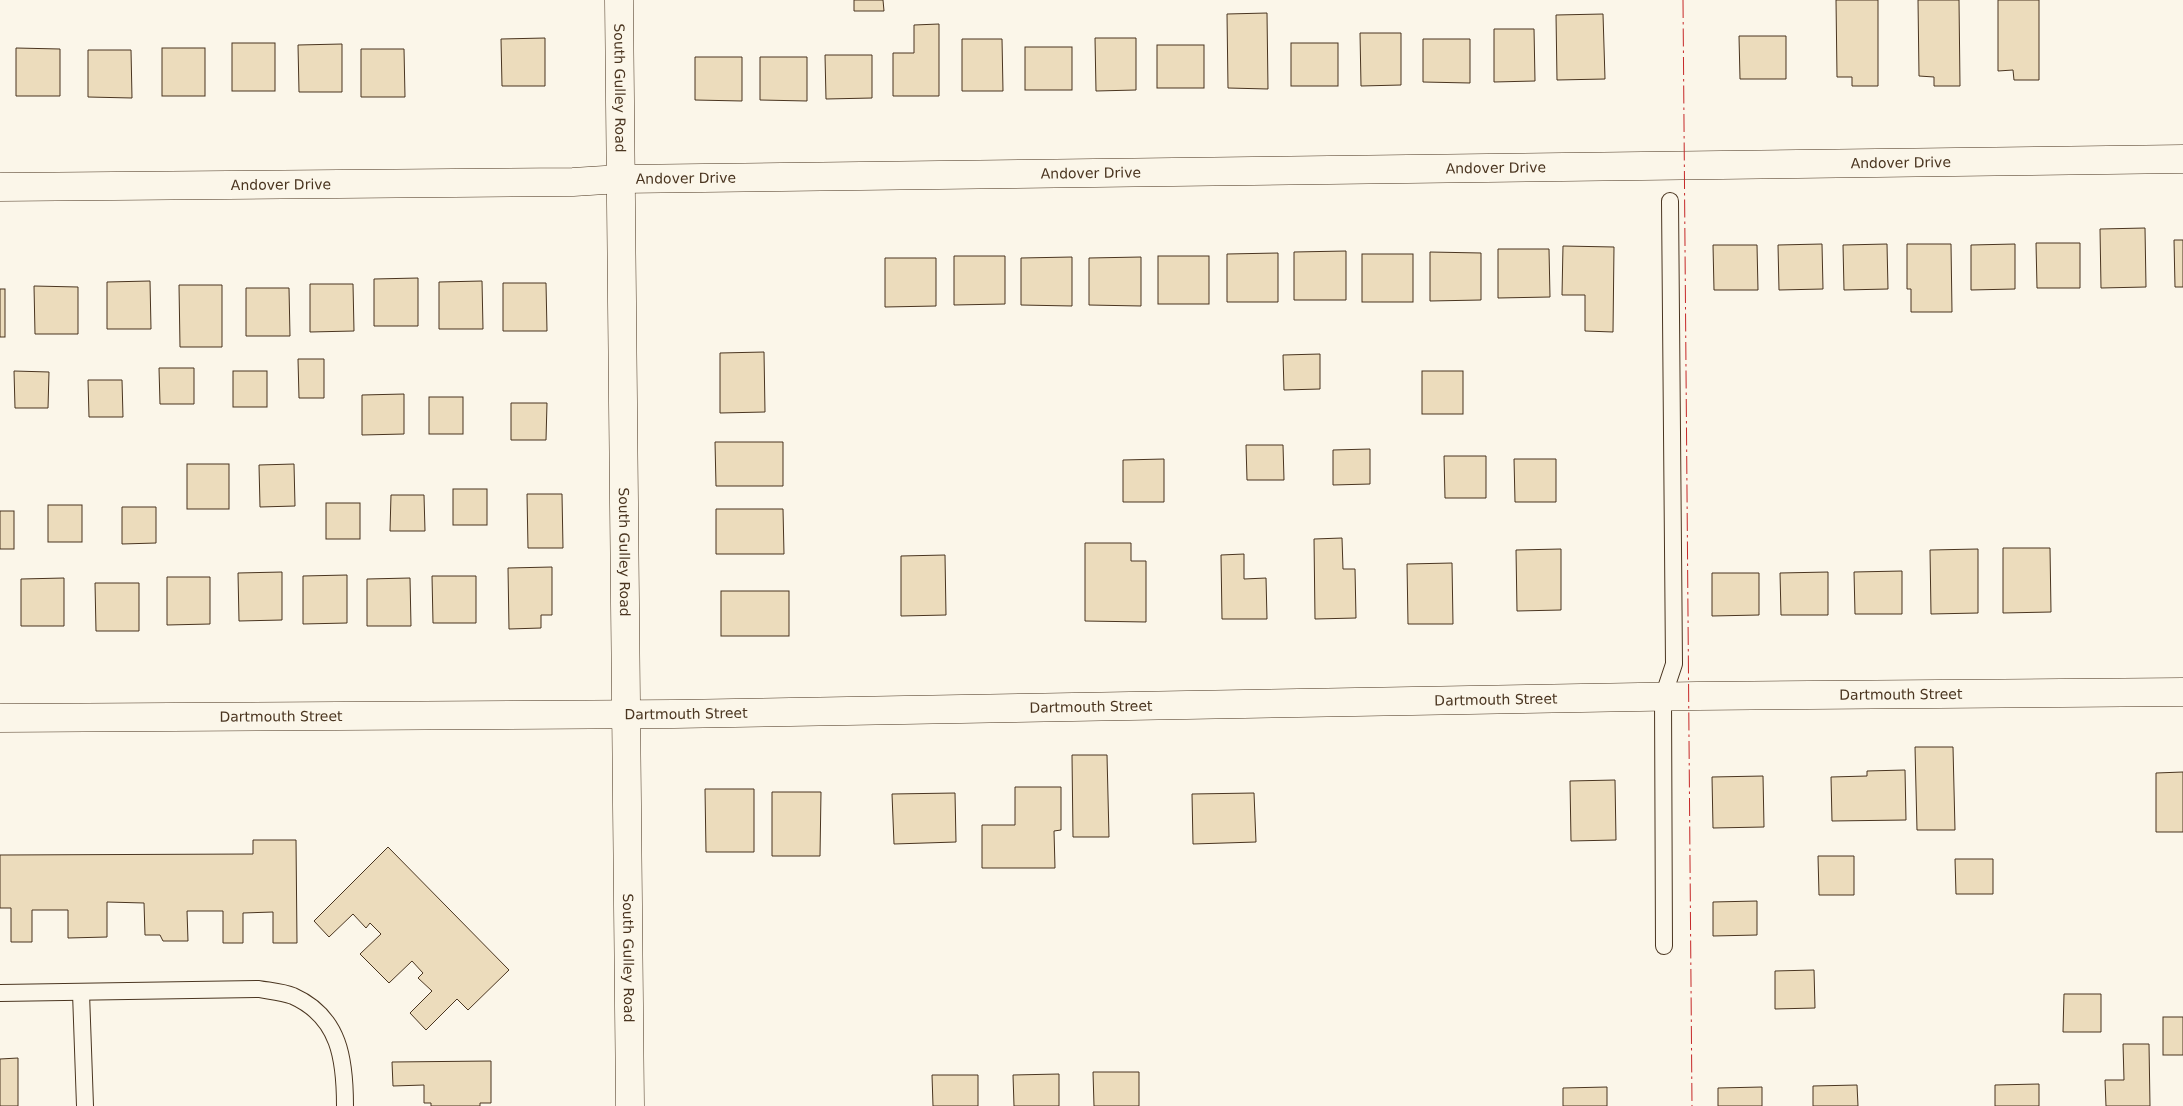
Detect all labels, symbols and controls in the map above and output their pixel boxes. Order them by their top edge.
street label: South Gulley Road [611,23,629,153]
street label: Andover Drive [1850,154,1951,171]
street label: Andover Drive [1446,159,1546,176]
street label: Andover Drive [1041,164,1141,182]
street label: Andover Drive [636,170,736,187]
street label: Andover Drive [231,176,331,193]
street label: South Gulley Road [616,487,633,617]
street label: Dartmouth Street [1839,686,1963,703]
street label: Dartmouth Street [1434,690,1558,709]
street label: Dartmouth Street [1029,698,1153,716]
street label: Dartmouth Street [624,705,748,722]
street label: Dartmouth Street [219,708,343,725]
street label: South Gulley Road [620,893,637,1023]

